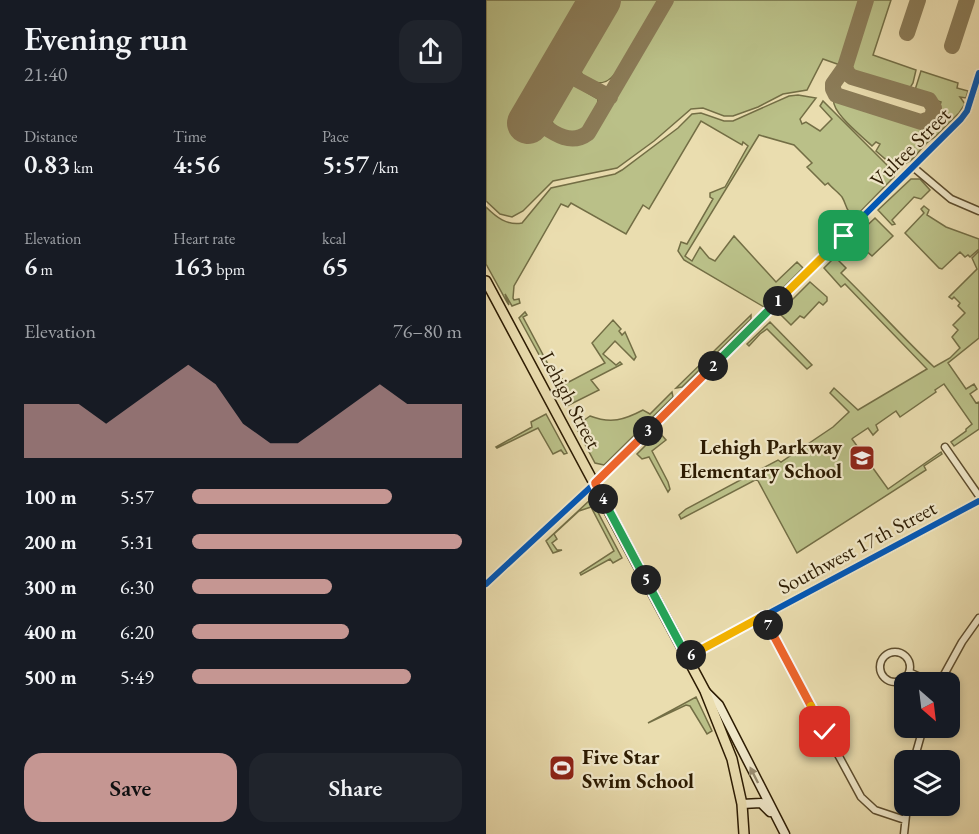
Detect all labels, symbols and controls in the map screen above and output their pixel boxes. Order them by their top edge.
text: Evening run [24,17,188,60]
button: share [399,20,462,83]
text: 21:40 [24,61,67,87]
street label: Vultee Street [864,101,956,193]
text: Distance [24,126,77,147]
text: Time [173,126,206,147]
text: Pace [322,126,349,147]
text: 0.83 [24,147,70,181]
text: 4:56 [173,147,220,181]
text: 5:57 [322,147,369,181]
text: km [70,157,93,178]
text: /km [369,157,399,178]
pin [818,210,869,261]
icon: arrive [827,219,860,252]
text: Elevation [24,228,82,249]
text: Heart rate [173,228,235,249]
text: kcal [322,228,346,249]
text: 6 [24,249,37,283]
text: 163 [173,249,213,283]
text: 65 [322,249,349,283]
text: m [37,259,53,280]
text: bpm [213,259,245,280]
pin: 1 [763,286,793,316]
text: 1 [774,290,782,311]
text: Elevation [24,318,96,344]
text: 76–80 m [393,318,462,344]
street label: Lehigh Street [534,347,608,454]
pin: 2 [698,351,728,381]
text: 2 [709,355,717,376]
pin: 3 [633,416,663,446]
text: 3 [644,420,652,441]
place label: Lehigh Parkway Elementary School [680,433,843,484]
school or university icon: Lehigh Parkway Elementary School [847,443,877,473]
text: 100 m [24,484,77,510]
text: 5:57 [120,484,154,510]
pin: 4 [588,484,618,514]
text: 4 [599,488,607,509]
street label: Southwest 17th Street [773,494,941,600]
text: 200 m [24,529,77,555]
text: 5:31 [120,529,154,555]
pin: 5 [631,565,661,595]
text: 5 [642,569,650,590]
text: 300 m [24,574,77,600]
text: 6:30 [120,574,154,600]
pin: 7 [753,610,783,640]
text: 7 [764,614,772,635]
text: 400 m [24,619,77,645]
text: 6:20 [120,619,154,645]
pin: 6 [676,640,706,670]
text: 6 [687,644,695,665]
text: 500 m [24,664,77,690]
text: 5:49 [120,664,154,690]
north arrow [894,672,960,738]
map controls [894,672,960,816]
pin [799,706,850,757]
icon: check [808,715,841,748]
place label: Five Star Swim School [582,743,694,794]
button: layers [894,750,960,816]
button: Save [24,753,237,822]
button: Share [249,753,462,822]
sports icon: Five Star Swim School [547,753,577,783]
one-way arrow [750,766,759,783]

